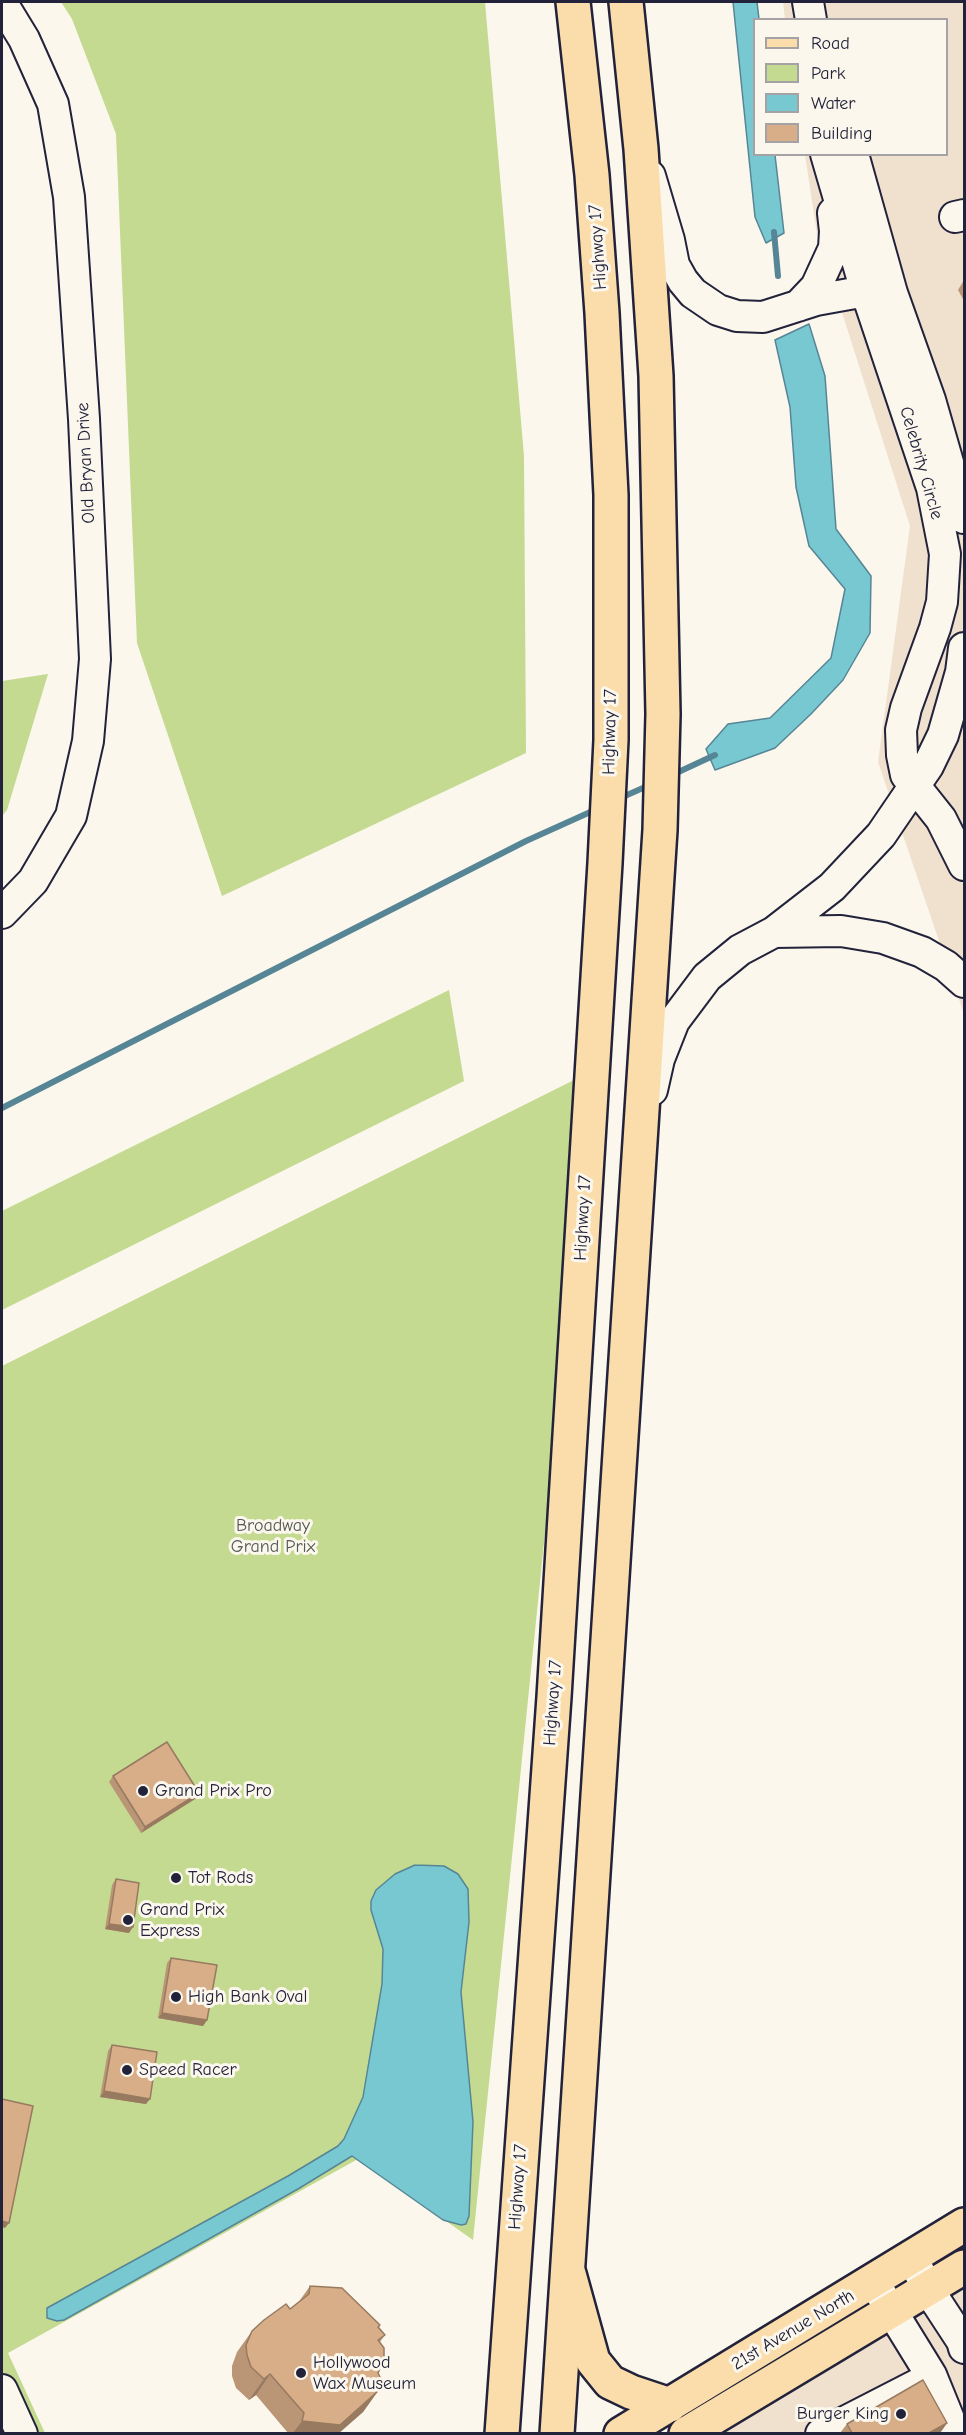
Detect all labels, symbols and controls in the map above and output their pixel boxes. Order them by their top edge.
legend [753,18,948,156]
text: Road [811,33,850,54]
text: Park [811,63,845,84]
text: Water [811,93,855,114]
text: Building [811,123,873,144]
street label: Highway 17 [584,203,612,291]
street label: Old Bryan Drive [72,402,100,524]
street label: Celebrity Circle [895,404,947,522]
street label: Highway 17 [598,689,622,775]
street label: Highway 17 [570,1175,596,1261]
park label: Broadway Grand Prix [231,1515,315,1558]
street label: Highway 17 [539,1659,567,1747]
place label: Grand Prix Pro [155,1780,272,1802]
marker: Grand Prix Pro [136,1784,150,1798]
place label: Tot Rods [188,1867,253,1889]
marker: Tot Rods [169,1871,183,1885]
place label: Grand Prix Express [140,1899,224,1942]
marker: Grand Prix Express [121,1913,135,1927]
place label: High Bank Oval [188,1986,307,2008]
marker: High Bank Oval [169,1990,183,2004]
place label: Speed Racer [139,2059,237,2081]
marker: Speed Racer [120,2063,134,2077]
street label: Highway 17 [504,2143,532,2231]
street label: 21st Avenue North [728,2285,858,2375]
place label: Hollywood Wax Museum [313,2352,416,2394]
marker: Hollywood Wax Museum [294,2366,308,2380]
place label: Burger King [797,2403,889,2425]
marker: Burger King [894,2407,908,2421]

